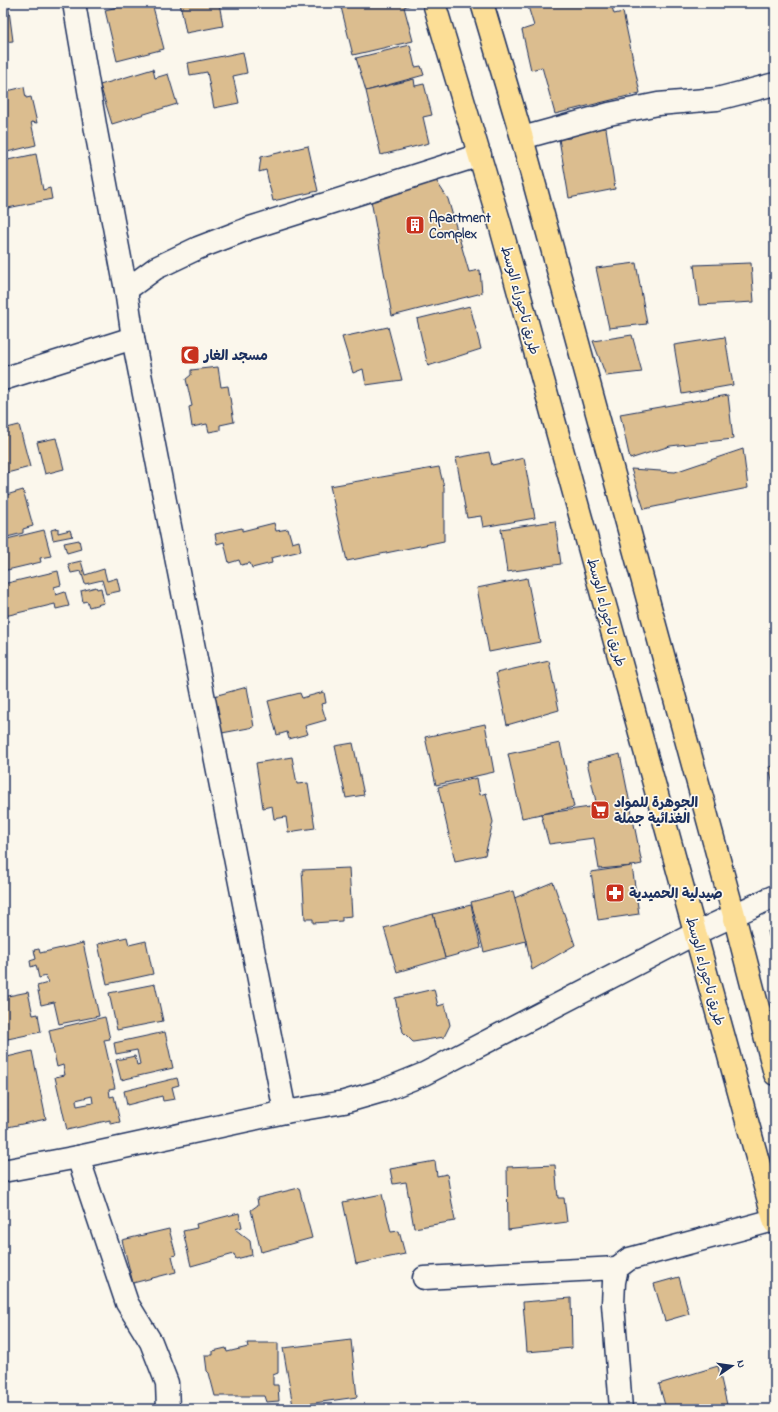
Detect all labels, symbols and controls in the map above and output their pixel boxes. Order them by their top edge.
place label: Apartment Complex [429,208,491,245]
building icon: Apartment Complex [404,214,426,236]
street label: طريق تاجوراء الوسط [495,243,544,357]
mosque icon: مسجد الغار [179,344,201,366]
place label: مسجد الغار [202,346,268,367]
street label: طريق تاجوراء الوسط [581,555,630,669]
place label: الجوهرة للمواد الغذائية جملة [614,793,698,830]
supermarket icon: الجوهرة للمواد الغذائية جملة [589,799,611,821]
pharmacy icon: صيدلية الحميدية [604,882,626,904]
place label: صيدلية الحميدية [629,884,723,905]
street label: طريق تاجوراء الوسط [680,914,729,1028]
north arrow [712,1346,752,1386]
text: N [732,1359,749,1369]

